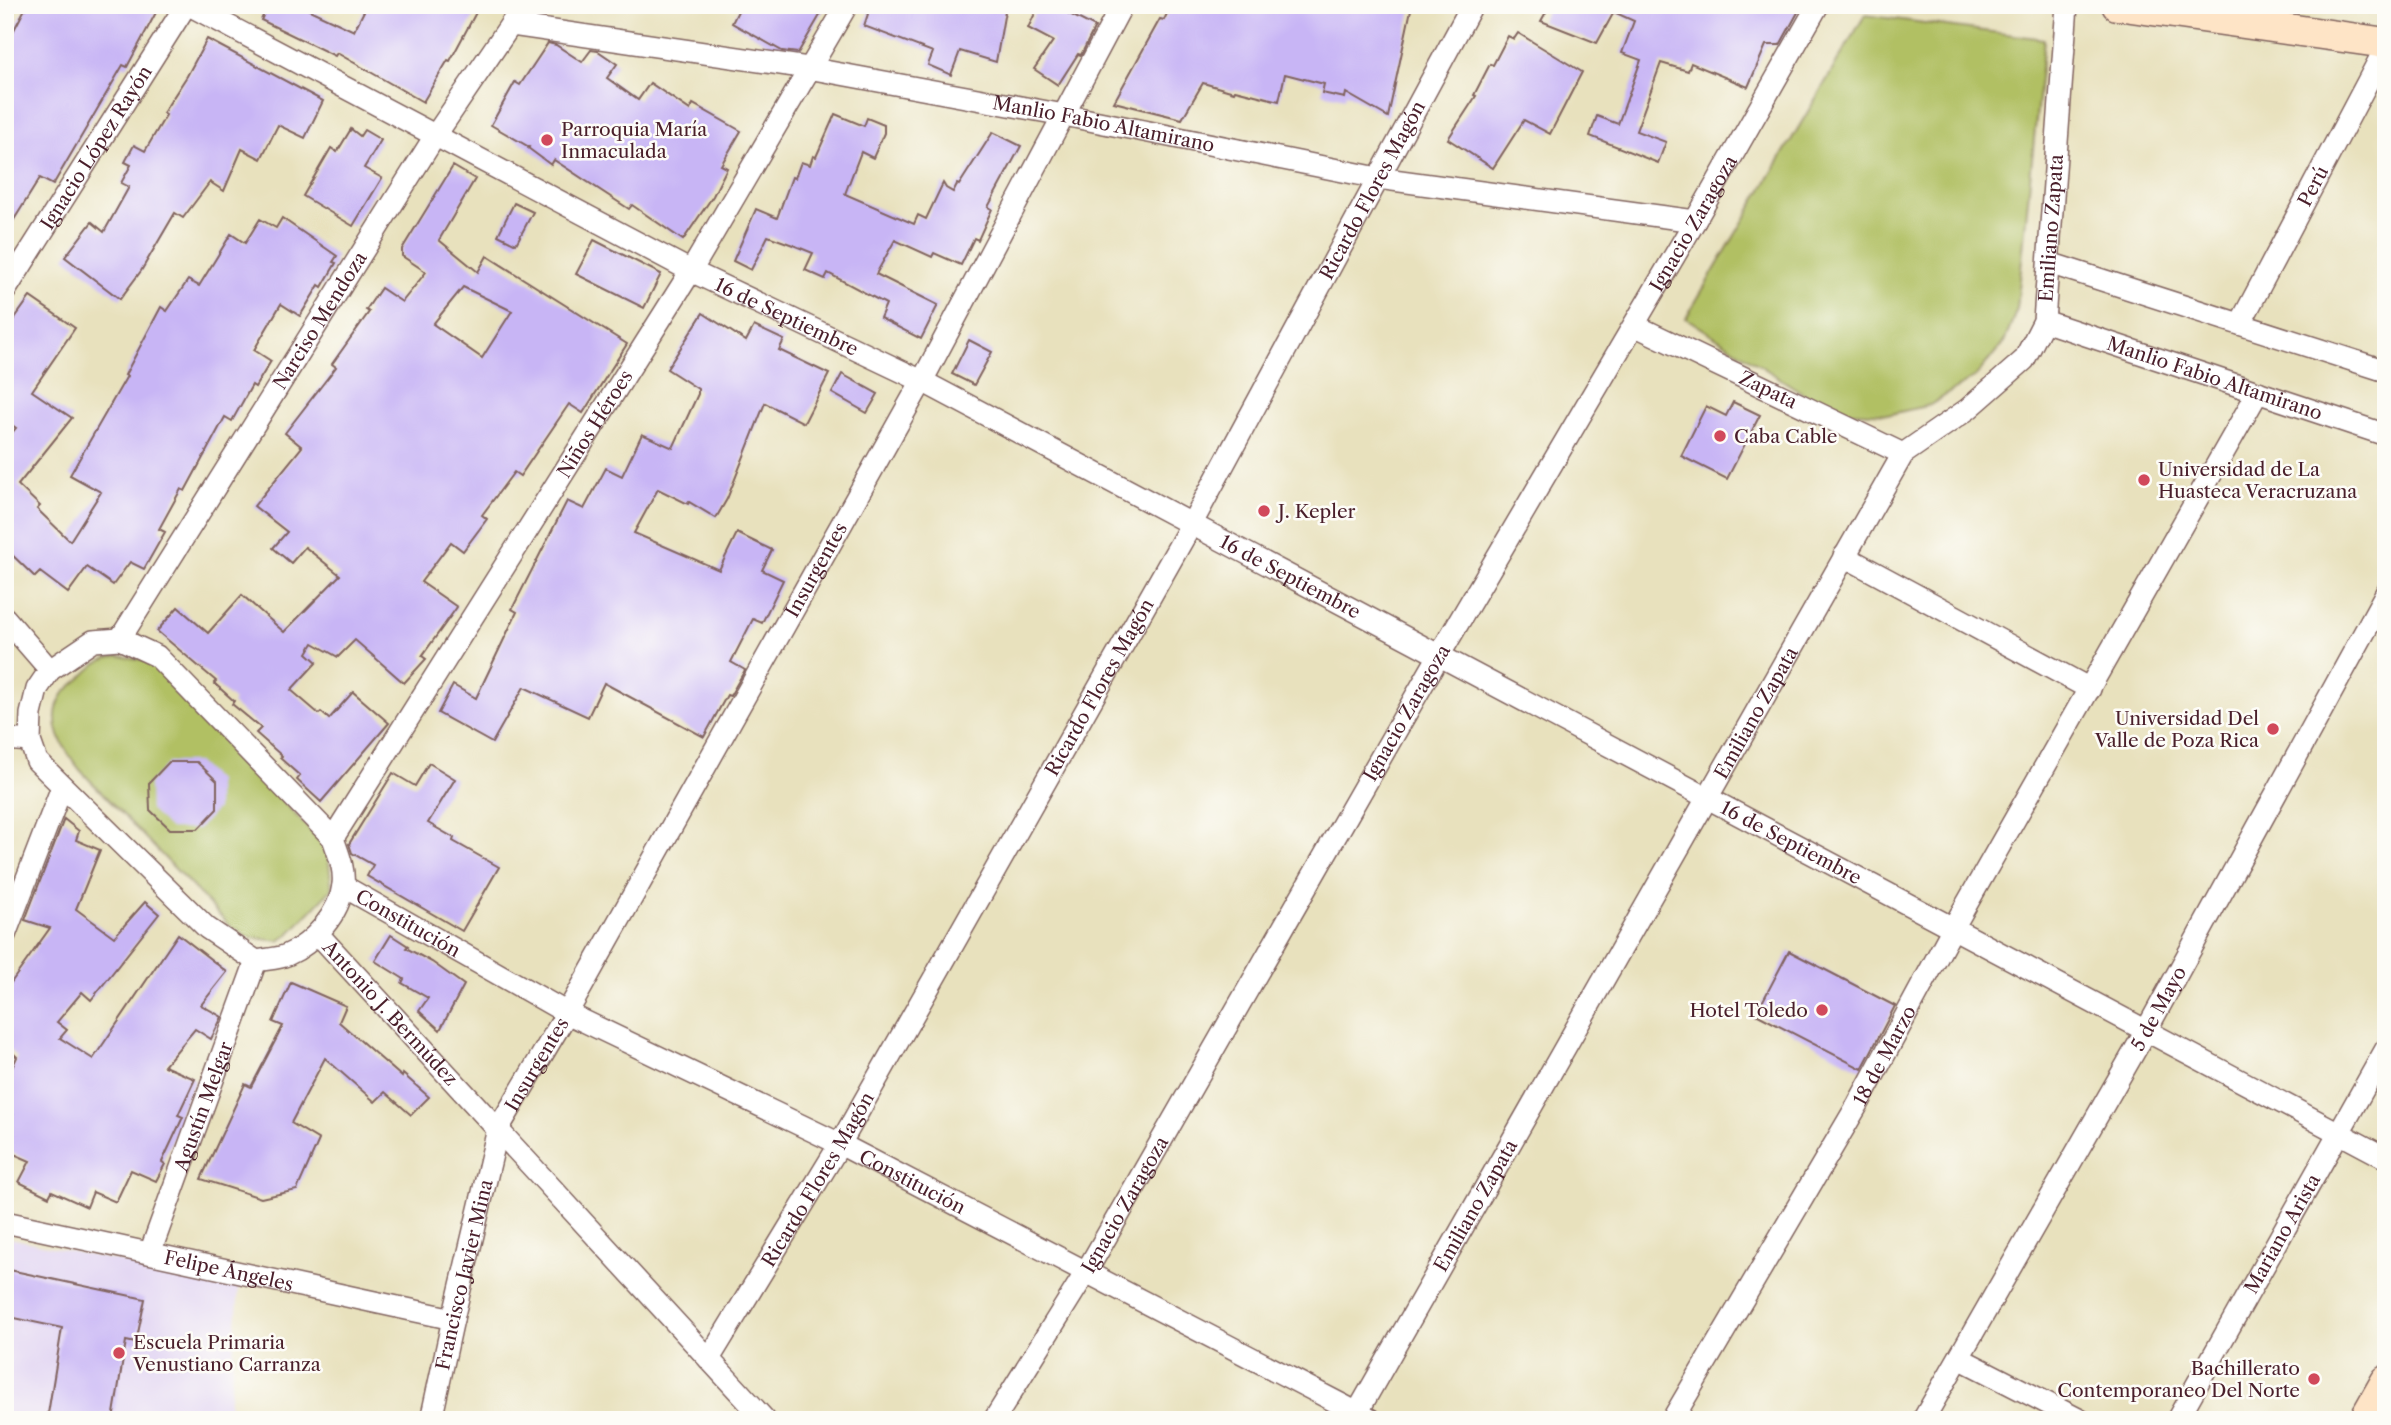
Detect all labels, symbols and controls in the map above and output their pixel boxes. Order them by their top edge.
street label: Ignacio López Rayón [35,61,156,234]
street label: Manlio Fabio Altamirano [991,91,1217,156]
street label: Ricardo Flores Magón [1314,97,1430,283]
place label: Parroquia María Inmaculada [561,118,707,163]
marker: Parroquia María Inmaculada [539,132,555,148]
street label: Ignacio Zaragoza [1645,151,1742,296]
street label: Emiliano Zapata [2034,153,2068,303]
street label: Perú [2293,161,2333,210]
street label: Narciso Mendoza [268,247,371,393]
street label: 16 de Septiembre [711,273,862,360]
street label: Manlio Fabio Altamirano [2104,331,2325,425]
street label: Niños Héroes [552,366,637,482]
street label: Zapata [1736,366,1801,413]
place label: Caba Cable [1734,425,1837,448]
marker: Caba Cable [1712,428,1728,444]
place label: Universidad de La Huasteca Veracruzana [2158,458,2357,503]
marker: Universidad de La Huasteca Veracruzana [2136,472,2152,488]
place label: J. Kepler [1275,500,1356,523]
marker: J. Kepler [1256,503,1272,519]
street label: Insurgentes [780,518,852,621]
street label: 16 de Septiembre [1216,530,1365,623]
street label: Ricardo Flores Magón [1040,594,1158,780]
street label: Ignacio Zaragoza [1358,640,1455,785]
street label: Emiliano Zapata [1709,643,1802,783]
place label: Universidad Del Valle de Poza Rica [2094,707,2259,752]
marker: Universidad Del Valle de Poza Rica [2265,721,2281,737]
street label: 16 de Septiembre [1717,796,1865,889]
street label: Constitución [352,884,465,962]
street label: Antonio J. Bermúdez [317,935,463,1090]
street label: 5 de Mayo [2126,962,2191,1055]
place label: Hotel Toledo [1689,999,1808,1022]
street label: 18 de Marzo [1848,1001,1921,1109]
marker: Hotel Toledo [1814,1002,1830,1018]
street label: Insurgentes [500,1013,573,1115]
street label: Agustín Melgar [169,1038,237,1175]
street label: Ricardo Flores Magón [756,1088,879,1271]
street label: Ignacio Zaragoza [1076,1132,1173,1277]
street label: Emiliano Zapata [1429,1135,1522,1275]
street label: Constitución [855,1145,970,1219]
street label: Mariano Arista [2239,1170,2325,1297]
street label: Francisco Javier Mina [431,1177,497,1372]
street label: Felipe Ángeles [162,1245,295,1296]
place label: Escuela Primaria Venustiano Carranza [132,1331,321,1376]
marker: Escuela Primaria Venustiano Carranza [111,1345,127,1361]
place label: Bachillerato Contemporaneo Del Norte [2057,1357,2300,1402]
marker: Bachillerato Contemporaneo Del Norte [2306,1371,2322,1387]

